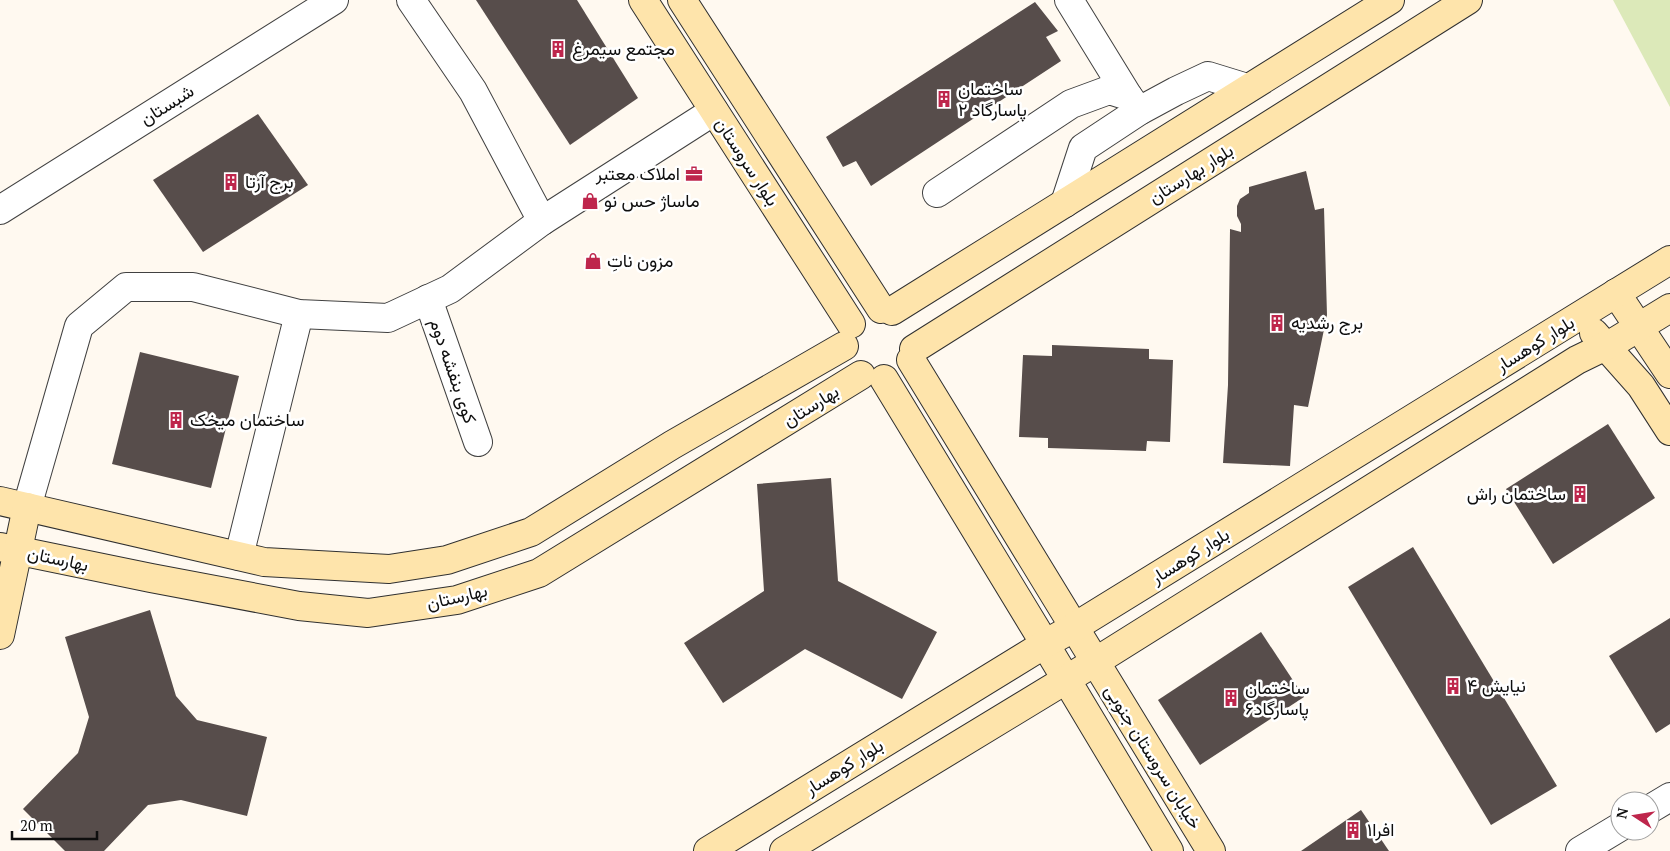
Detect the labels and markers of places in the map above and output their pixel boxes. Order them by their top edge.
place label: مجتمع سیمرغ [572,36,675,61]
building icon: مجتمع سیمرغ [548,39,568,59]
place label: ساختمان پاسارگاد ۲ [958,76,1027,122]
building icon: ساختمان پاسارگاد ۲ [934,89,954,109]
place label: املاک معتبر [595,161,680,185]
office icon: املاک معتبر [684,164,704,184]
place label: برج آرتا [245,169,293,194]
building icon: برج آرتا [221,172,241,192]
place label: ماساژ حس نو [604,188,700,212]
shop icon: ماساژ حس نو [580,191,600,211]
place label: مزون ناتِ [607,248,673,272]
shop icon: مزون ناتِ [583,251,603,271]
place label: برج رشدیه [1291,310,1363,335]
building icon: برج رشدیه [1267,313,1287,333]
place label: ساختمان میخک [190,407,304,431]
building icon: ساختمان میخک [166,410,186,430]
place label: ساختمان راش [1467,481,1566,505]
building icon: ساختمان راش [1570,484,1590,504]
place label: نیایش ۴ [1467,673,1526,697]
place label: ساختمان پاسارگاد۶ [1245,675,1310,721]
building icon: نیایش ۴ [1443,676,1463,696]
building icon: ساختمان پاسارگاد۶ [1221,688,1241,708]
place label: افرا۱ [1367,817,1395,841]
building icon: افرا۱ [1343,820,1363,840]

